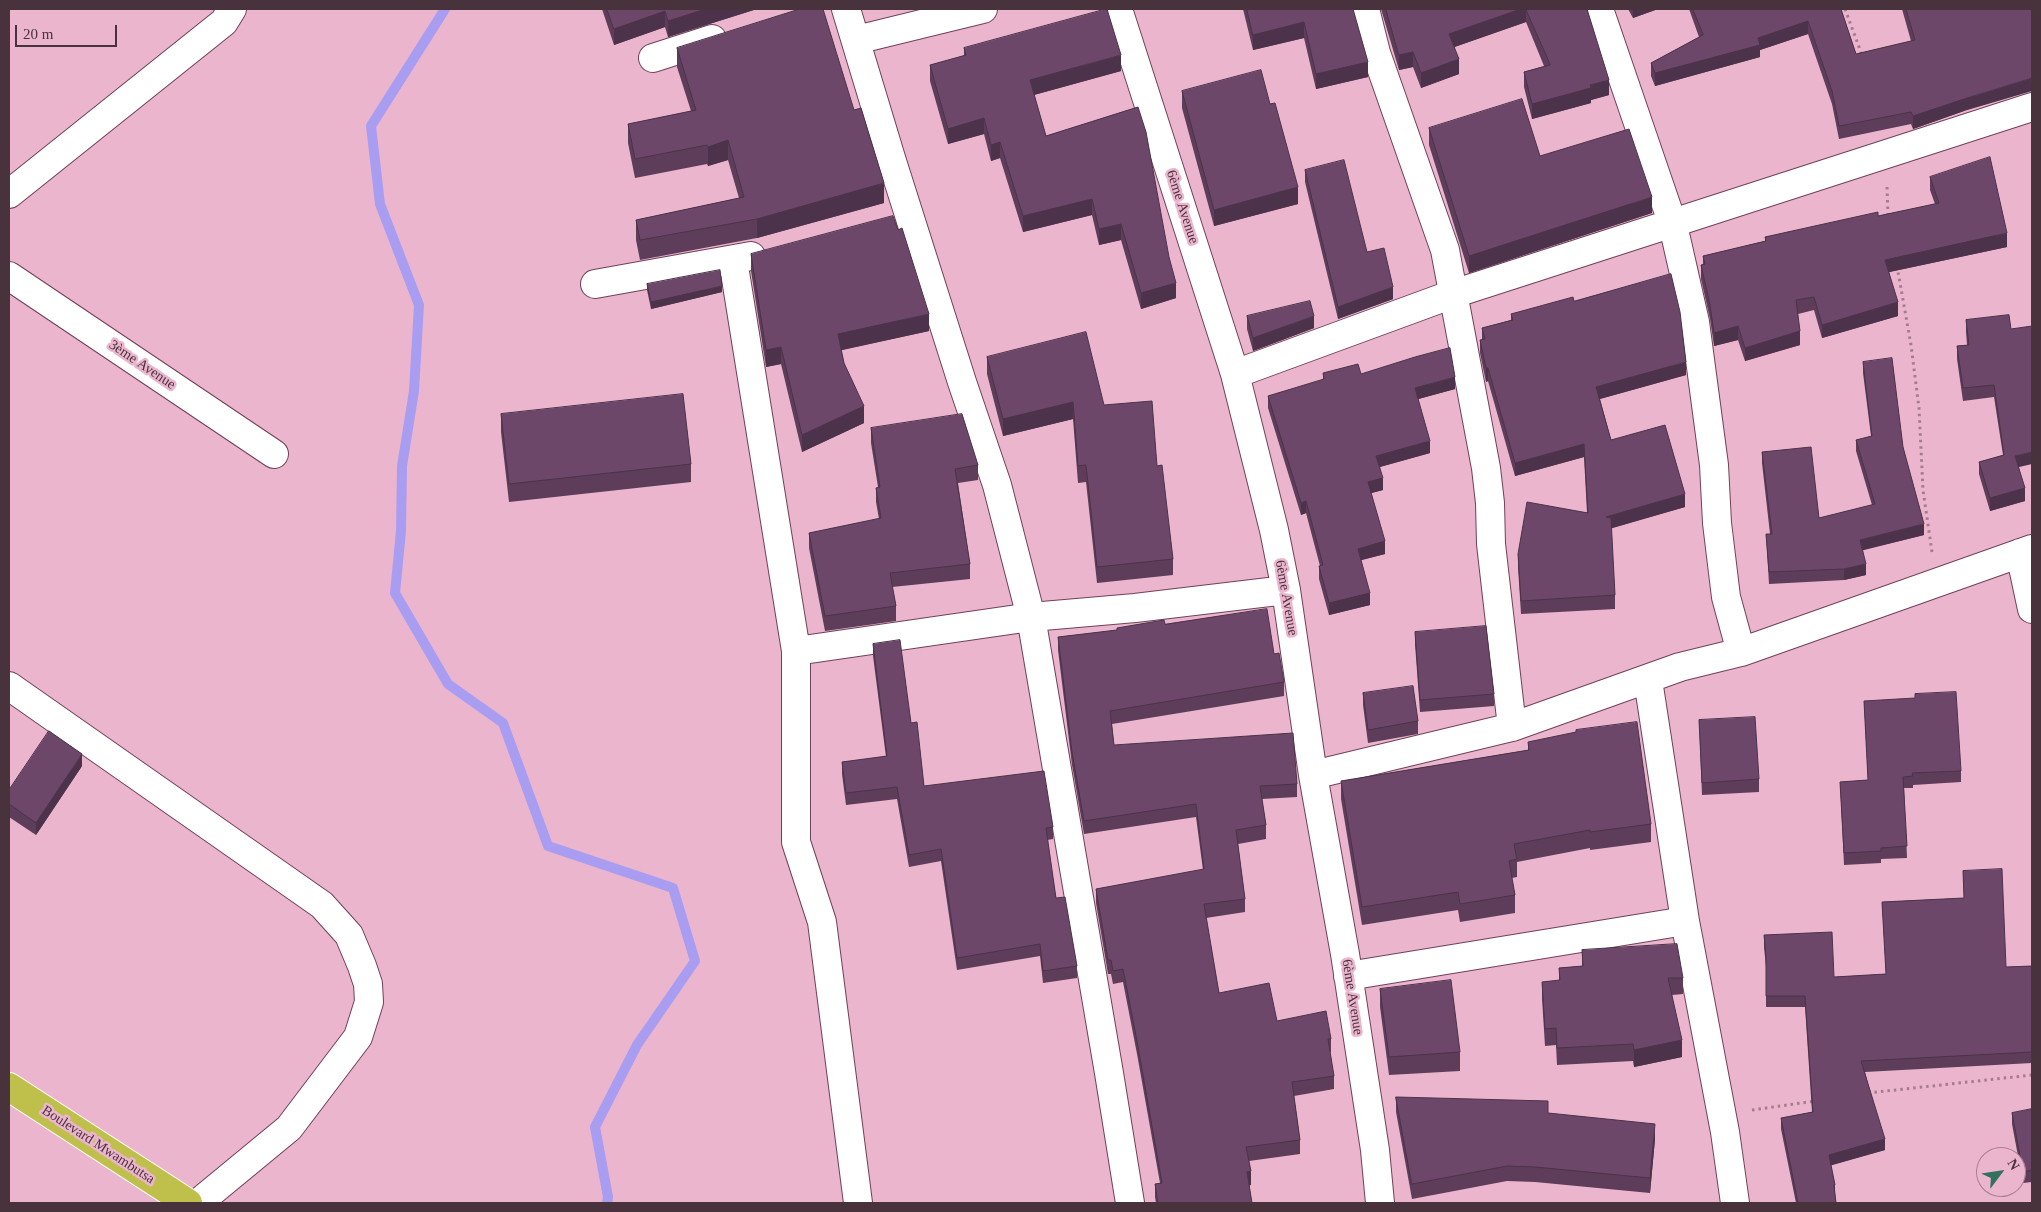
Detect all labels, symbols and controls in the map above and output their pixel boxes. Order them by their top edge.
scale bar [18,15,120,47]
text: 20 m [23,26,53,42]
street label: 6ème Avenue [1162,168,1202,246]
street label: 3ème Avenue [106,337,178,393]
street label: 6ème Avenue [1271,559,1301,637]
street label: 6ème Avenue [1338,958,1366,1036]
street label: Boulevard Mwambutsa [38,1102,158,1188]
north arrow [1976,1147,2026,1197]
text: N [2004,1156,2022,1173]

